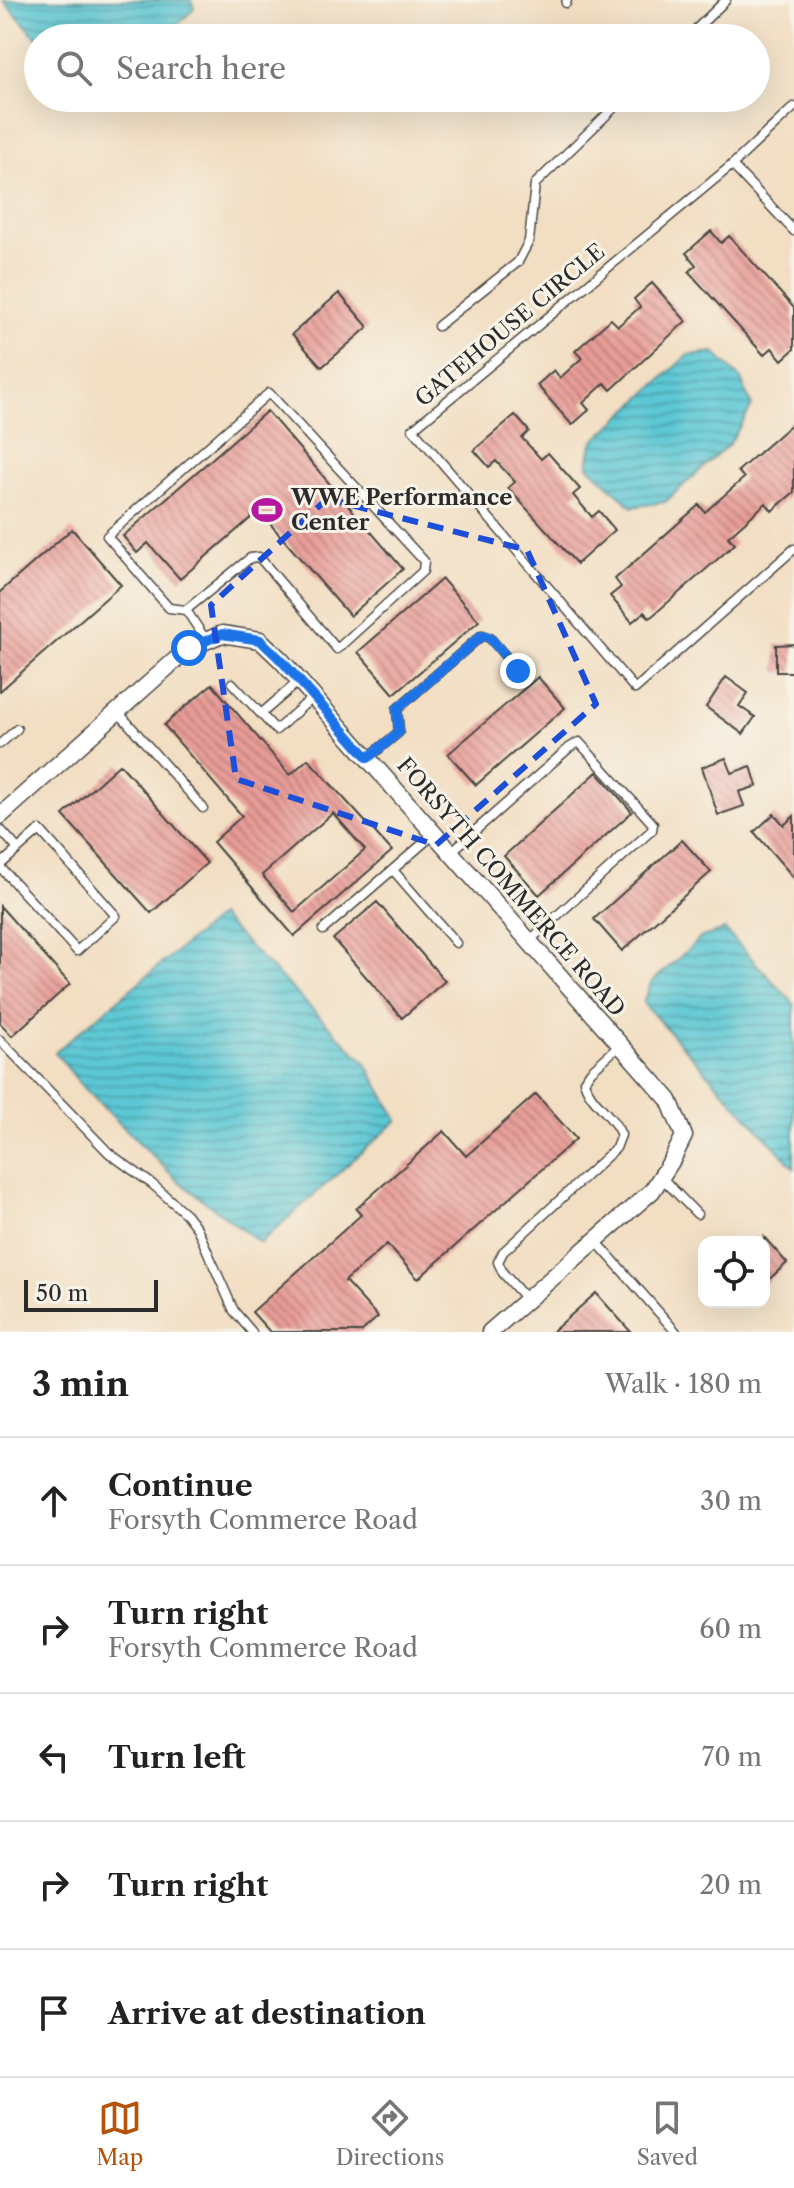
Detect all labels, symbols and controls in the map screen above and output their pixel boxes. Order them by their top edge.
search box [24,24,770,112]
icon: search [52,46,96,90]
text: Search here [116,50,286,87]
street label: GATEHOUSE CIRCLE [410,238,610,412]
place label: WWE Performance Center [290,484,512,536]
sports icon: WWE Performance Center [250,493,284,527]
route start [171,630,207,666]
route end [500,653,536,689]
street label: FORSYTH COMMERCE ROAD [391,752,631,1022]
map controls [698,1236,770,1308]
button: locate [698,1236,770,1308]
scale bar [24,1276,158,1312]
text: 50 m [36,1280,88,1307]
text: 3 min [32,1363,129,1405]
text: Walk · 180 m [605,1368,762,1400]
text: Continue [108,1467,253,1504]
icon: ahead [32,1479,76,1523]
text: 30 m [700,1485,762,1517]
text: Forsyth Commerce Road [108,1504,418,1536]
text: Turn right [108,1595,268,1632]
icon: right [32,1607,76,1651]
text: 60 m [699,1613,762,1645]
text: Forsyth Commerce Road [108,1632,418,1664]
icon: left [32,1735,76,1779]
text: Turn left [108,1739,245,1776]
text: 70 m [702,1741,762,1773]
icon: right [32,1863,76,1907]
text: Turn right [108,1867,268,1904]
text: 20 m [699,1869,762,1901]
icon: arrive [32,1991,76,2035]
text: Arrive at destination [108,1995,426,2032]
tab: Map [96,2096,143,2171]
tab: Directions [336,2096,444,2171]
tab: Saved [637,2096,698,2171]

